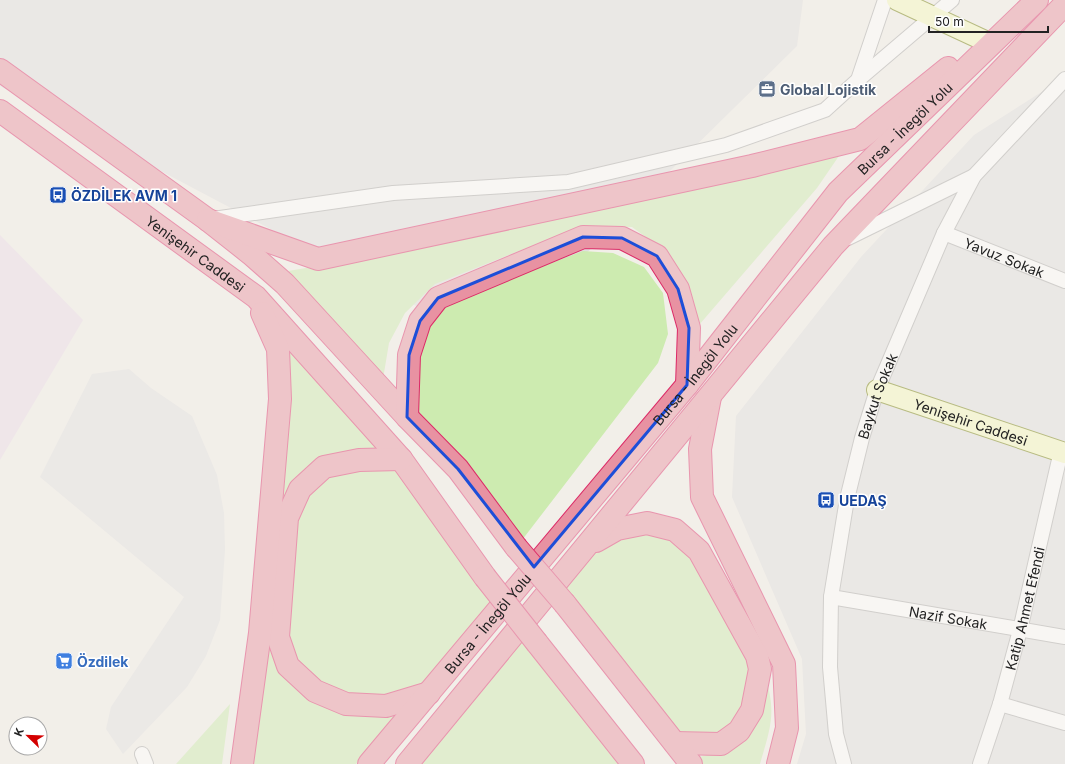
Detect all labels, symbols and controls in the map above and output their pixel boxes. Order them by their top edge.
scale bar [929,8,1048,34]
text: 50 m [935,14,964,29]
street label: Bursa - İnegöl Yolu [853,78,955,178]
office icon: Global Lojistik [757,79,777,99]
place label: Global Lojistik [780,81,877,98]
bus stop icon: ÖZDİLEK AVM 1 [48,185,68,205]
place label: ÖZDİLEK AVM 1 [71,186,177,204]
street label: Yenişehir Caddesi [143,211,249,295]
street label: Yavuz Sokak [962,233,1047,281]
street label: Bursa - İnegöl Yolu [649,320,740,428]
street label: Baykut Sokak [854,350,900,441]
street label: Yenişehir Caddesi [912,394,1030,448]
bus stop icon: UEDAŞ [816,490,836,510]
place label: UEDAŞ [839,492,887,509]
street label: Katip Ahmet Efendi [1001,545,1047,672]
street label: Bursa - İnegöl Yolu [440,570,534,677]
street label: Nazif Sokak [908,602,989,632]
supermarket icon: Özdilek [54,651,74,671]
place label: Özdilek [77,653,129,670]
north arrow [8,716,48,756]
text: K [11,726,27,738]

